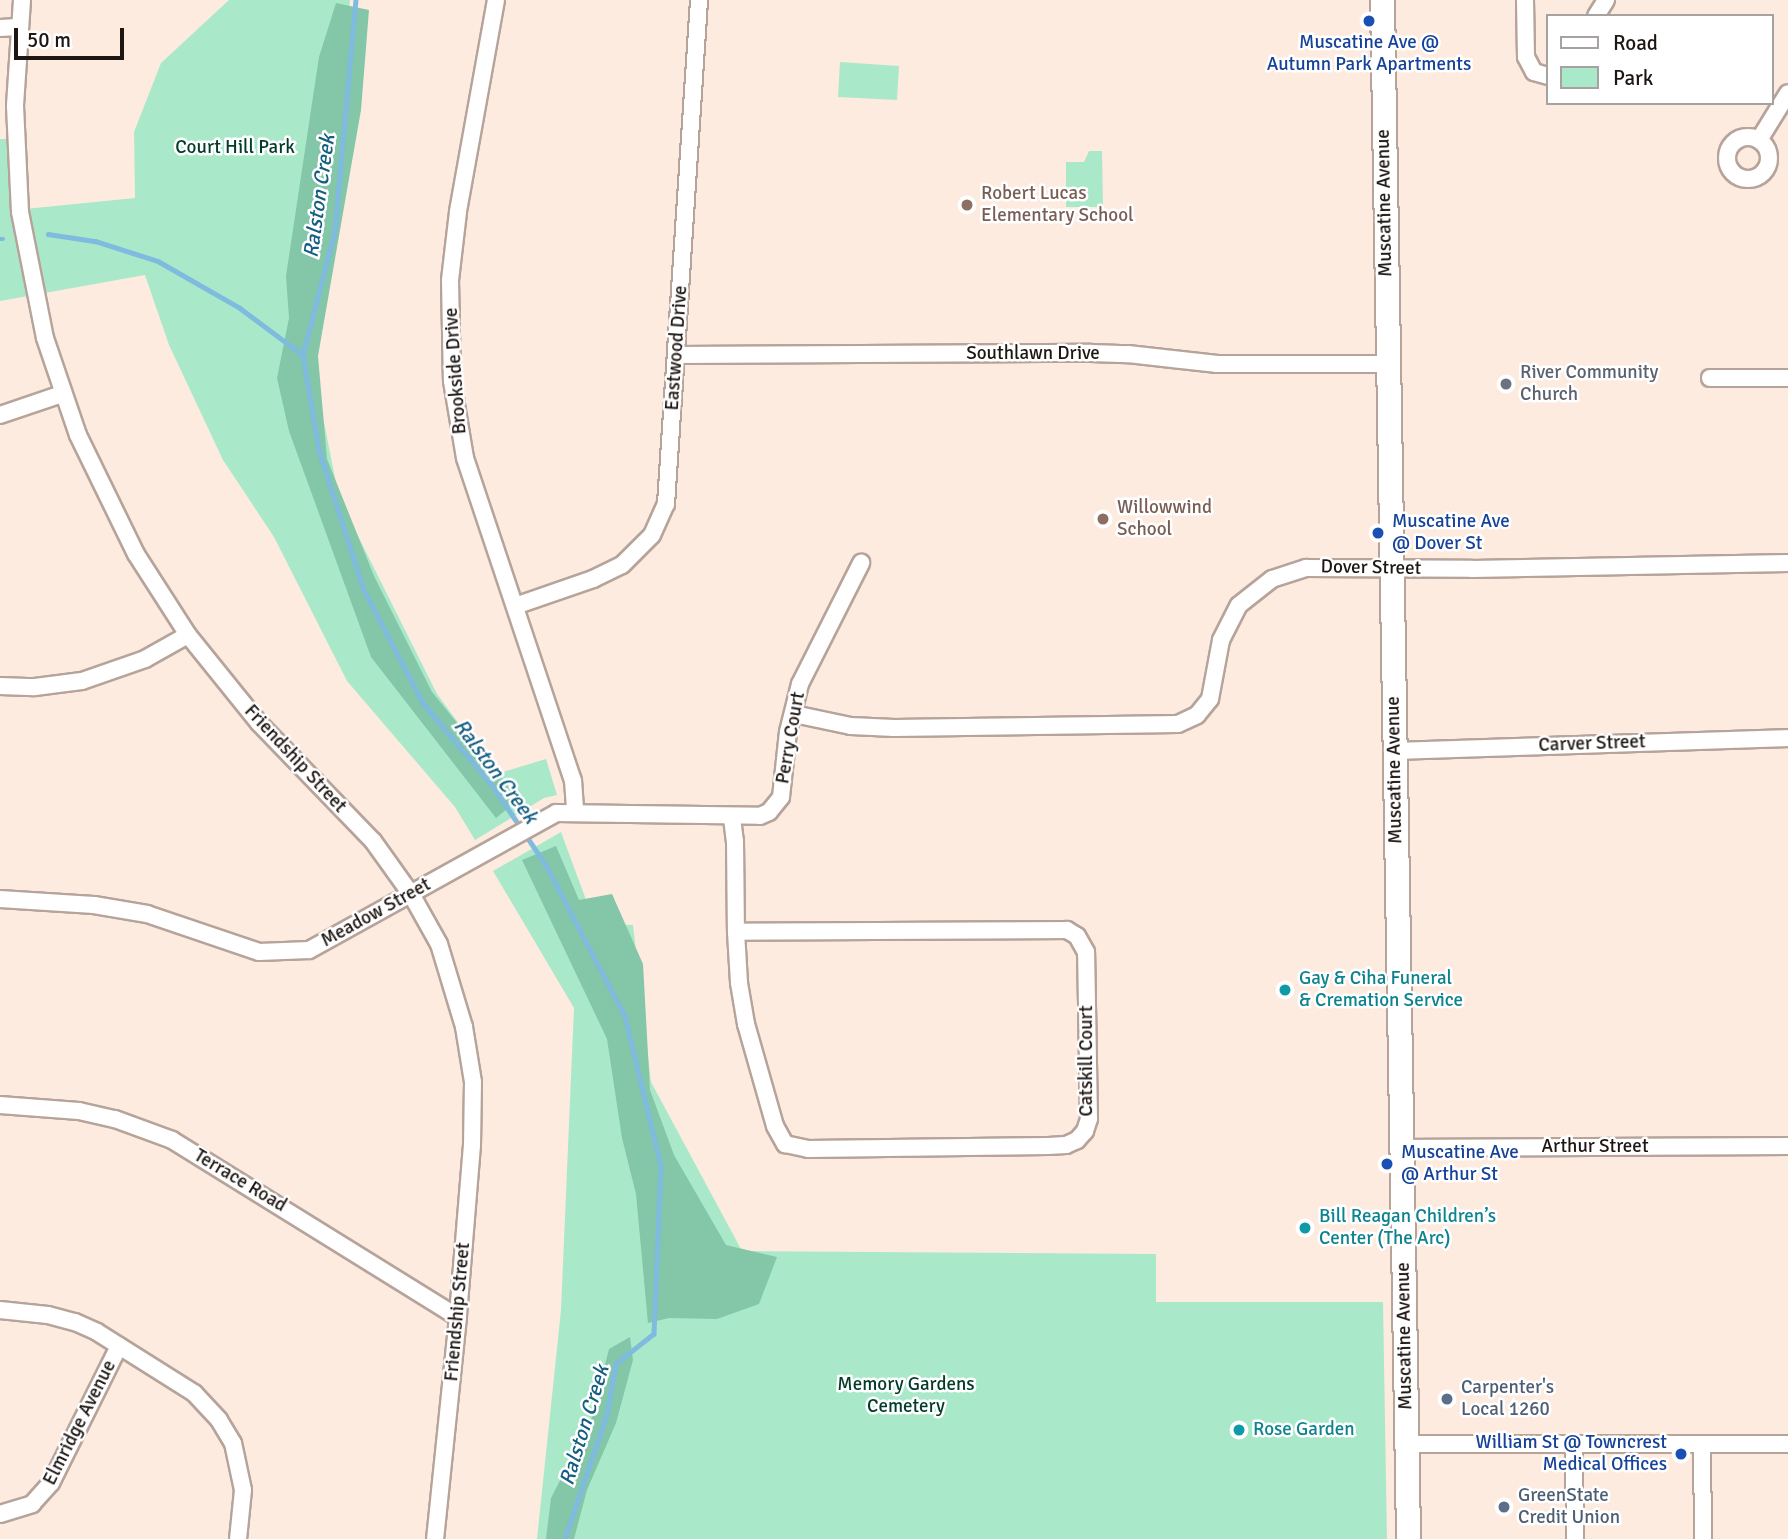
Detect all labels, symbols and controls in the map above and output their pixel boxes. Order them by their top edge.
marker: Muscatine Ave @ Autumn Park Apartments [1361,13,1377,29]
scale bar [18,14,128,58]
legend [1546,14,1774,105]
text: 50 m [27,27,71,53]
text: Road [1613,30,1658,56]
place label: Muscatine Ave @ Autumn Park Apartments [1267,32,1471,76]
text: Park [1613,65,1653,91]
street label: Muscatine Avenue [1372,129,1398,277]
water label: Ralston Creek [298,133,340,259]
park label: Court Hill Park [175,137,295,159]
place label: Robert Lucas Elementary School [981,183,1134,227]
marker: Robert Lucas Elementary School [959,197,975,213]
street label: Eastwood Drive [661,285,693,411]
street label: Brookside Drive [440,307,472,435]
street label: Southlawn Drive [966,343,1100,365]
place label: River Community Church [1520,362,1658,406]
marker: River Community Church [1498,376,1514,392]
place label: Willowwind School [1117,497,1212,541]
marker: Willowwind School [1095,511,1111,527]
place label: Muscatine Ave @ Dover St [1392,511,1510,555]
marker: Muscatine Ave @ Dover St [1370,525,1386,541]
street label: Dover Street [1321,556,1421,580]
street label: Perry Court [772,690,810,786]
street label: Muscatine Avenue [1382,696,1408,844]
street label: Friendship Street [239,700,351,818]
water label: Ralston Creek [449,714,543,828]
street label: Carver Street [1538,731,1646,757]
street label: Meadow Street [317,874,435,952]
place label: Gay & Ciha Funeral & Cremation Service [1299,968,1463,1012]
marker: Gay & Ciha Funeral & Cremation Service [1277,982,1293,998]
street label: Catskill Court [1076,1005,1098,1117]
street label: Arthur Street [1541,1136,1649,1158]
place label: Muscatine Ave @ Arthur St [1401,1142,1519,1186]
street label: Terrace Road [190,1144,290,1218]
marker: Muscatine Ave @ Arthur St [1379,1156,1395,1172]
place label: Bill Reagan Children’s Center (The Arc) [1319,1206,1496,1250]
marker: Bill Reagan Children’s Center (The Arc) [1297,1220,1313,1236]
street label: Friendship Street [441,1242,475,1382]
street label: Muscatine Avenue [1392,1262,1418,1410]
street label: Elmridge Avenue [39,1357,121,1489]
water label: Ralston Creek [554,1362,614,1488]
park label: Memory Gardens Cemetery [837,1374,975,1418]
place label: Carpenter's Local 1260 [1461,1377,1554,1421]
marker: Carpenter's Local 1260 [1439,1391,1455,1407]
place label: Rose Garden [1253,1419,1355,1441]
marker: Rose Garden [1231,1422,1247,1438]
place label: William St @ Towncrest Medical Offices [1476,1432,1667,1476]
marker: William St @ Towncrest Medical Offices [1673,1446,1689,1462]
place label: GreenState Credit Union [1518,1485,1620,1529]
marker: GreenState Credit Union [1496,1499,1512,1515]

